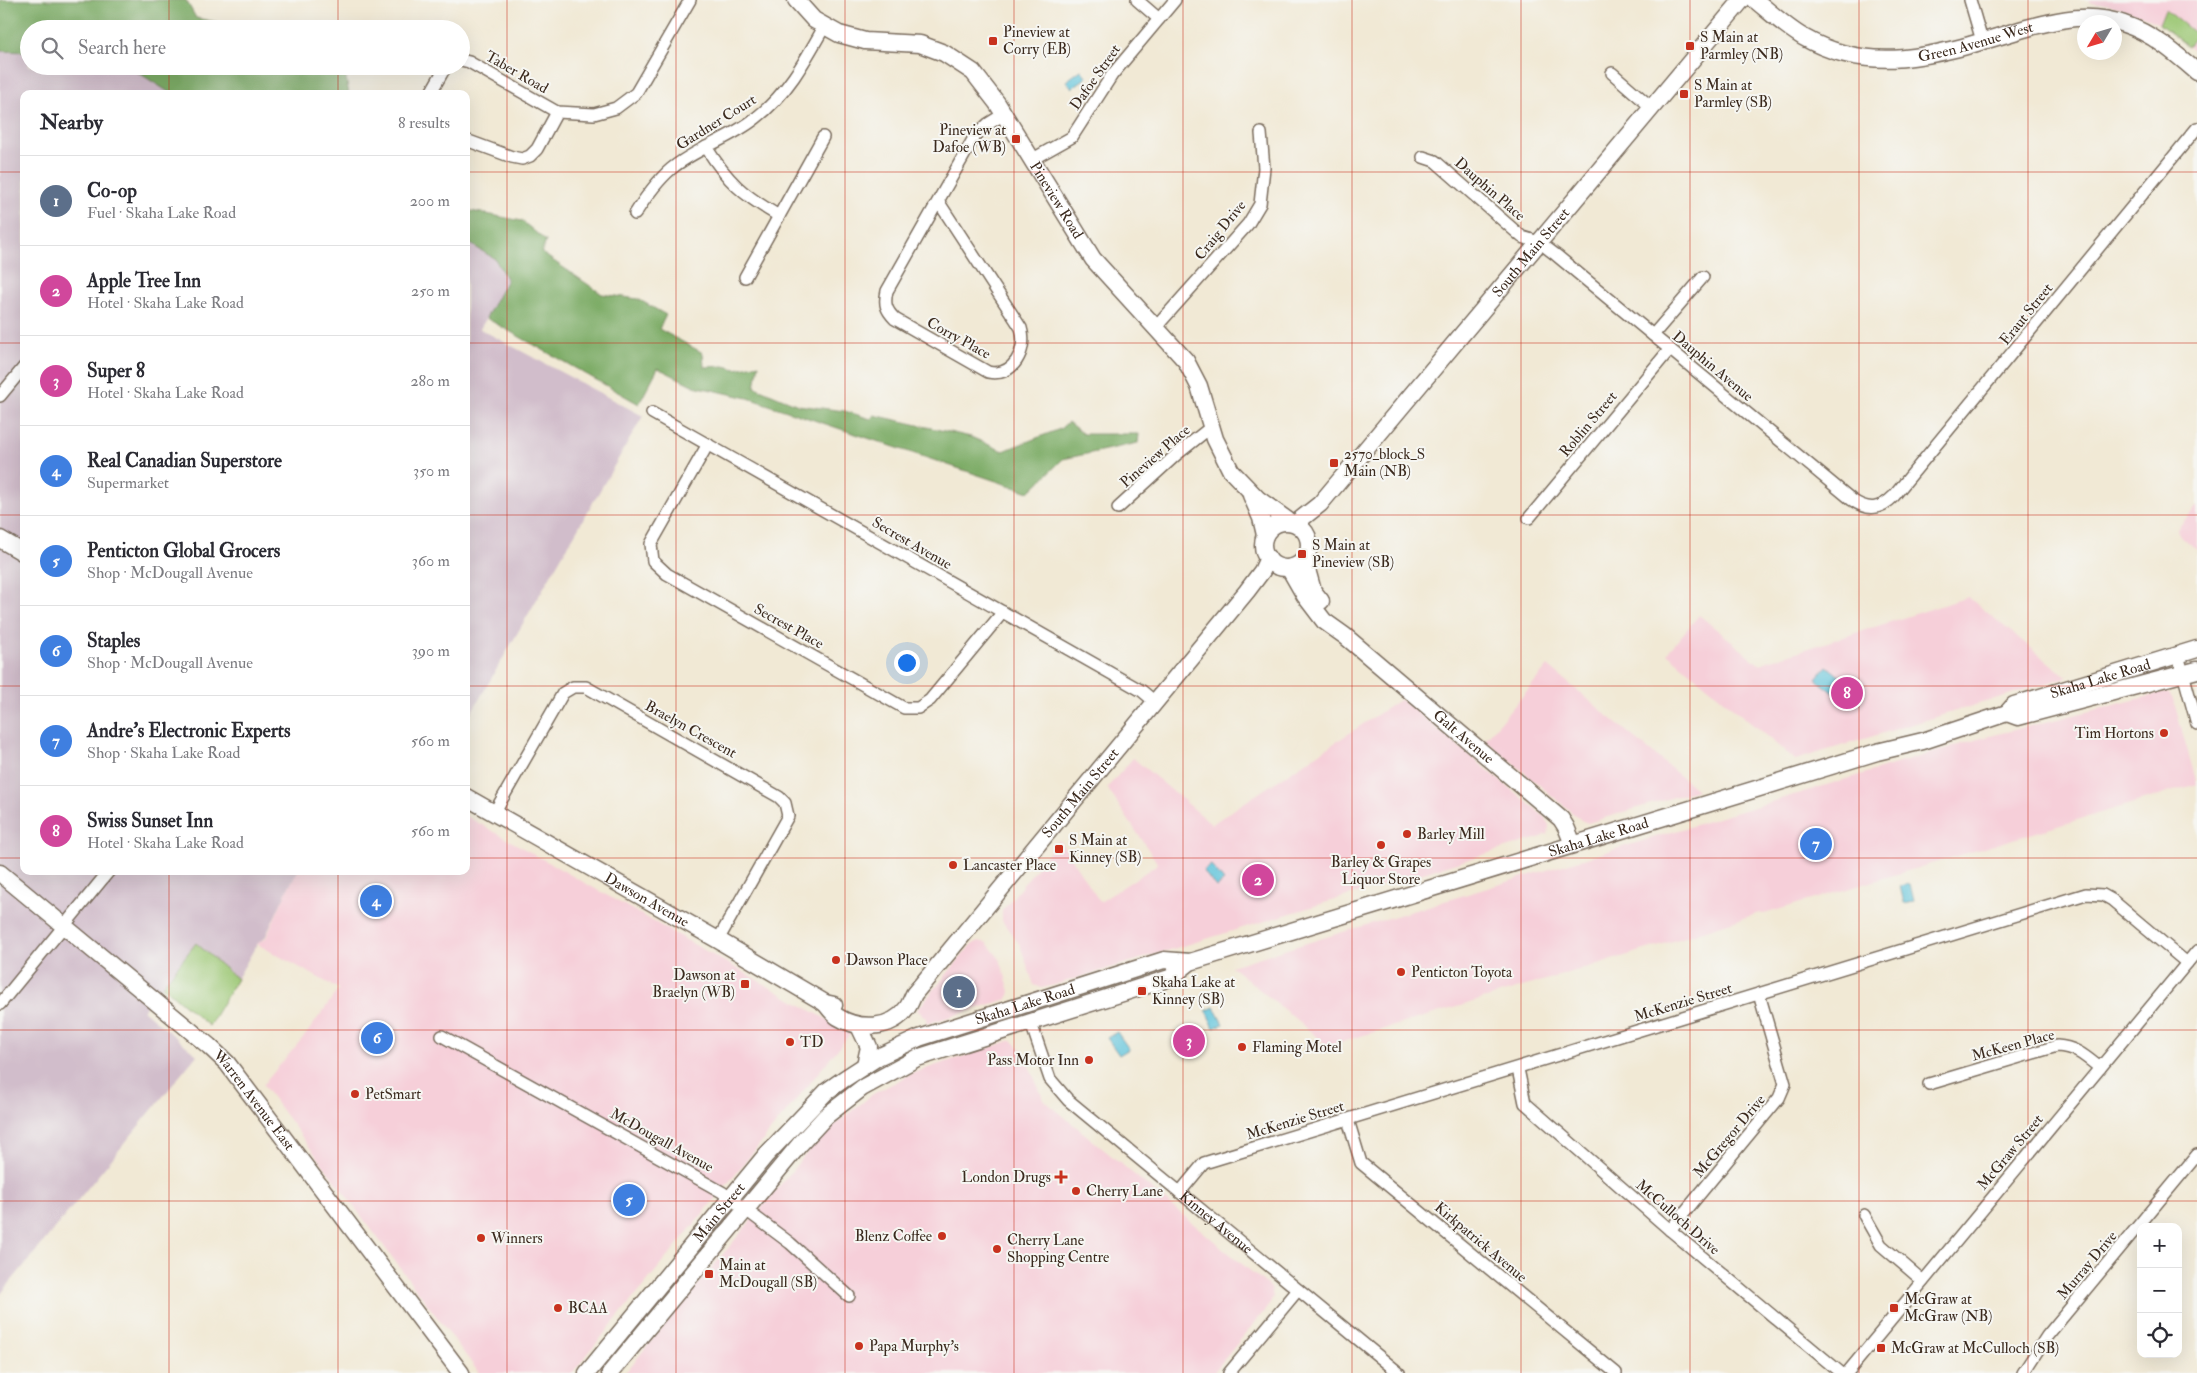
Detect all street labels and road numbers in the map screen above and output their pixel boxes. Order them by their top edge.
street label: Green Avenue West [1917,18,2035,66]
street label: Dafoe Street [1066,41,1125,114]
street label: Taber Road [482,47,552,98]
street label: Gardner Court [673,90,760,155]
street label: Dauphin Place [1450,154,1529,226]
street label: Pineview Road [1025,158,1088,243]
street label: Craig Drive [1191,197,1250,264]
street label: South Main Street [1488,204,1574,301]
street label: Eraut Street [1996,279,2057,349]
street label: Corry Place [923,313,994,364]
street label: Dauphin Avenue [1668,327,1757,407]
street label: Roblin Street [1555,387,1621,461]
street label: Pineview Place [1116,421,1194,492]
street label: Secrest Avenue [868,513,955,574]
street label: Secrest Place [751,600,827,653]
street label: Skaha Lake Road [2048,655,2153,703]
street label: Braelyn Crescent [642,696,740,762]
street label: Galt Avenue [1429,706,1498,768]
street label: South Main Street [1038,744,1123,842]
street label: Skaha Lake Road [1546,813,1651,862]
street label: Dawson Avenue [601,869,692,932]
street label: McKenzie Street [1632,979,1734,1026]
street label: Skaha Lake Road [973,980,1078,1030]
street label: McKeen Place [1970,1025,2057,1066]
street label: Warren Avenue East [208,1045,299,1155]
street label: McGregor Drive [1689,1091,1770,1182]
street label: McKenzie Street [1244,1097,1346,1144]
street label: McDougall Avenue [607,1104,717,1177]
street label: McGraw Street [1973,1110,2048,1194]
street label: McCulloch Drive [1632,1176,1724,1259]
street label: Main Street [689,1179,750,1246]
street label: Kinney Avenue [1175,1187,1257,1258]
street label: Kirkpatrick Avenue [1430,1198,1531,1287]
street label: Murray Drive [2053,1227,2121,1303]

